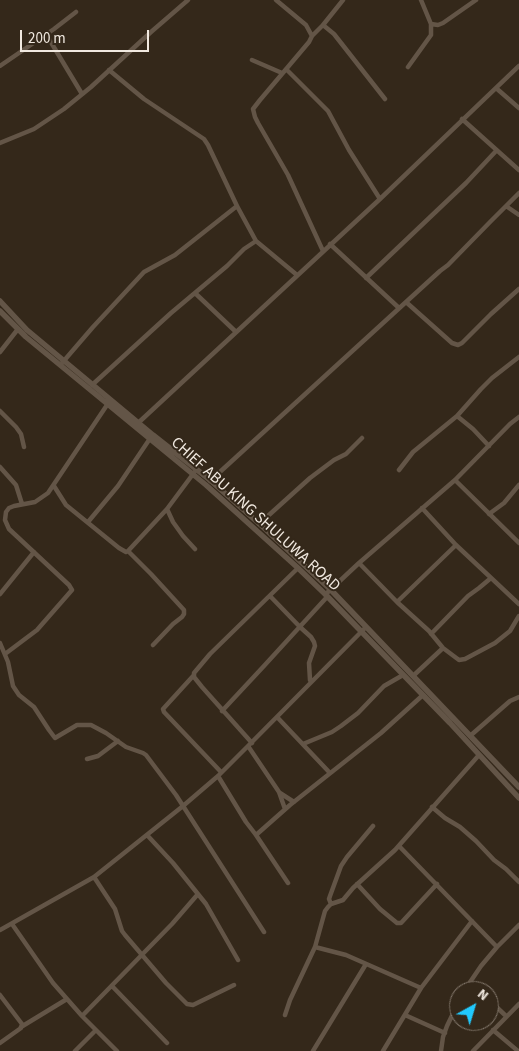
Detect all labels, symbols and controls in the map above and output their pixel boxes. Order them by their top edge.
scale bar [22,20,151,52]
text: 200 m [28,28,66,49]
street label: CHIEF ABU KING SHULUWA ROAD [166,434,344,596]
north arrow [449,981,499,1031]
text: N [473,984,493,1006]

